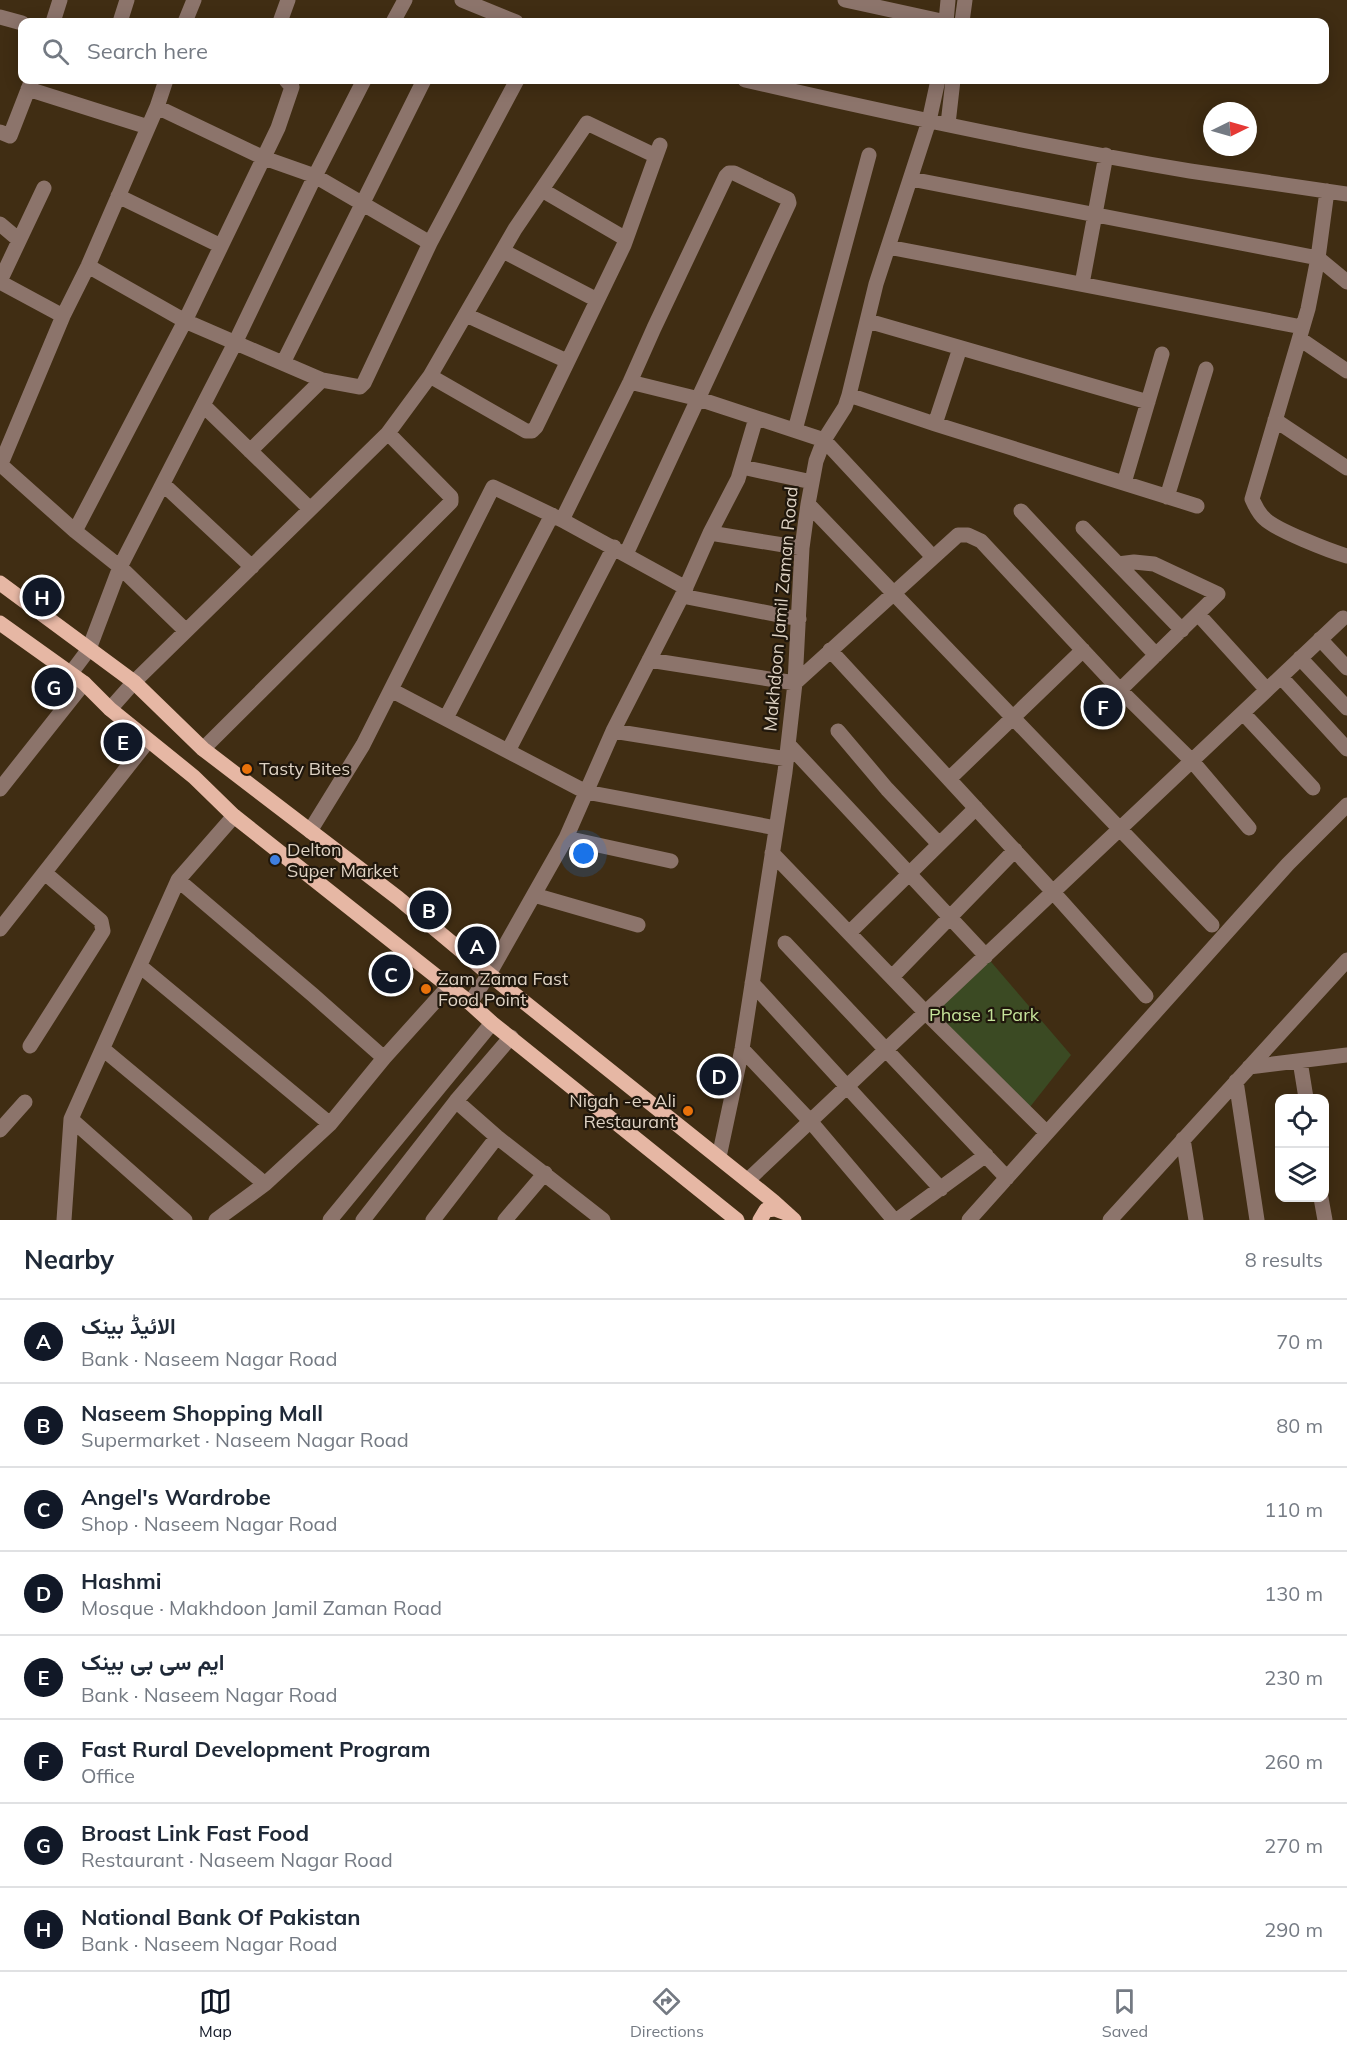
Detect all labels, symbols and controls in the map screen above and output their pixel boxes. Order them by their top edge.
search box [18,18,1329,84]
icon: search [39,35,72,68]
text: Search here [87,37,208,65]
north arrow [1203,102,1257,156]
street label: Makhdoon Jamil Zaman Road [758,486,803,732]
pin: H [22,574,62,620]
pin: G [34,664,74,710]
pin: F [1084,684,1122,730]
pin: E [104,720,142,764]
place label: Tasty Bites [259,757,350,780]
marker: Tasty Bites [240,762,254,776]
place label: Delton Super Market [287,838,398,882]
your location [569,839,598,868]
marker: Delton Super Market [268,853,282,867]
pin: B [410,888,448,932]
pin: A [458,924,496,968]
pin: C [372,952,410,996]
place label: Zam Zama Fast Food Point [438,967,568,1011]
marker: Zam Zama Fast Food Point [419,982,433,996]
park label: Phase 1 Park [929,1003,1040,1026]
pin: D [700,1054,738,1098]
place label: Nigah -e- Ali Restaurant [569,1089,676,1133]
map controls [1275,1094,1329,1202]
button: locate [1275,1094,1329,1148]
marker: Nigah -e- Ali Restaurant [681,1104,695,1118]
button: layers [1275,1148,1329,1202]
text: Nearby [24,1243,114,1276]
text: 8 results [1245,1247,1323,1272]
text: الائیڈ بینک [81,1312,176,1340]
text: A [36,1329,51,1354]
text: 70 m [1276,1329,1323,1354]
text: Bank · Naseem Nagar Road [81,1346,338,1371]
text: Naseem Shopping Mall [81,1399,323,1427]
text: B [37,1413,50,1438]
text: 80 m [1276,1413,1323,1438]
text: Supermarket · Naseem Nagar Road [81,1427,409,1452]
text: Angel's Wardrobe [81,1483,271,1511]
text: C [37,1497,50,1522]
text: 110 m [1264,1497,1323,1522]
text: Shop · Naseem Nagar Road [81,1511,338,1536]
text: Hashmi [81,1567,161,1595]
text: D [36,1581,51,1606]
text: 130 m [1264,1581,1323,1606]
text: Mosque · Makhdoon Jamil Zaman Road [81,1595,442,1620]
text: ایم سی بی بینک [81,1648,224,1676]
text: E [38,1665,49,1690]
text: 230 m [1264,1665,1323,1690]
text: Bank · Naseem Nagar Road [81,1682,338,1707]
text: Fast Rural Development Program [81,1735,430,1763]
text: F [38,1749,49,1774]
text: 260 m [1264,1749,1323,1774]
text: Office [81,1763,135,1788]
text: Broast Link Fast Food [81,1819,309,1847]
text: G [36,1833,51,1858]
text: 270 m [1264,1833,1323,1858]
text: Restaurant · Naseem Nagar Road [81,1847,393,1872]
text: National Bank Of Pakistan [81,1903,361,1931]
text: H [36,1917,51,1942]
text: 290 m [1264,1917,1323,1942]
text: Bank · Naseem Nagar Road [81,1931,338,1956]
tab: Map [199,1985,232,2041]
tab: Directions [630,1985,704,2041]
tab: Saved [1102,1985,1148,2041]

